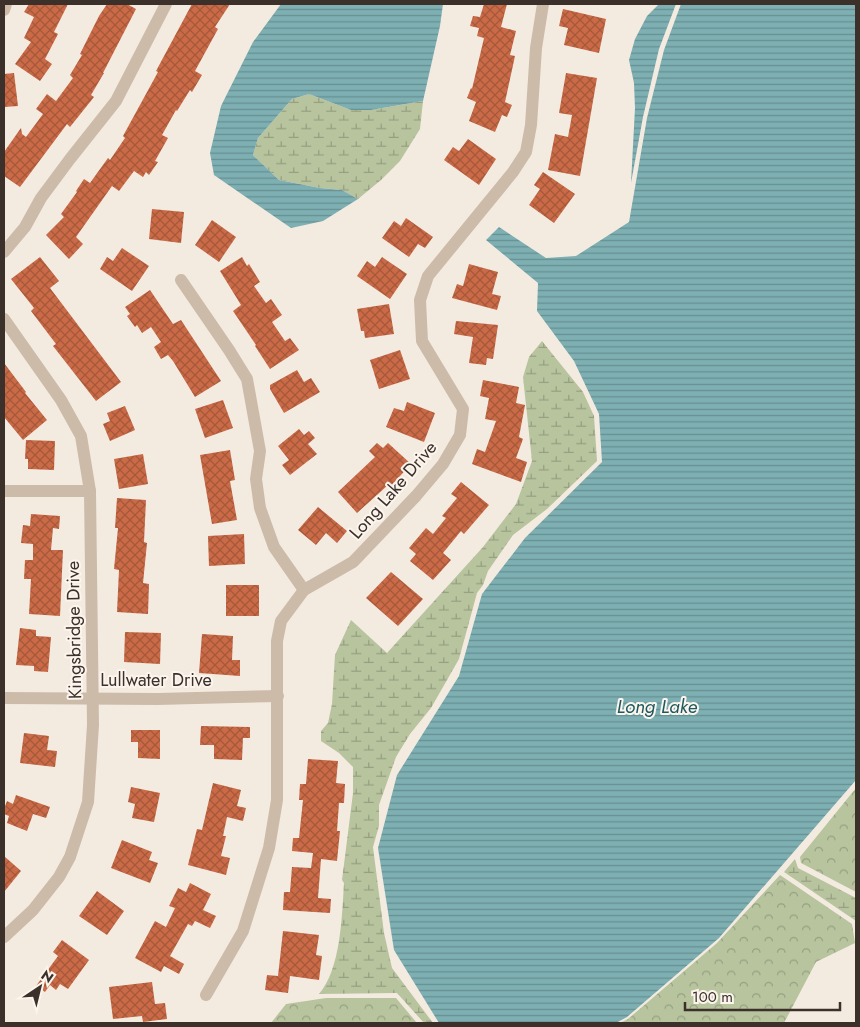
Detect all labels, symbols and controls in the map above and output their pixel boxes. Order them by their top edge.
street label: Long Lake Drive [343,435,443,545]
street label: Kingsbridge Drive [60,561,88,699]
street label: Lullwater Drive [100,667,212,693]
water label: Long Lake [617,693,698,720]
north arrow [15,962,65,1012]
text: N [37,965,58,988]
scale bar [685,980,840,1012]
text: 100 m [692,986,733,1008]

